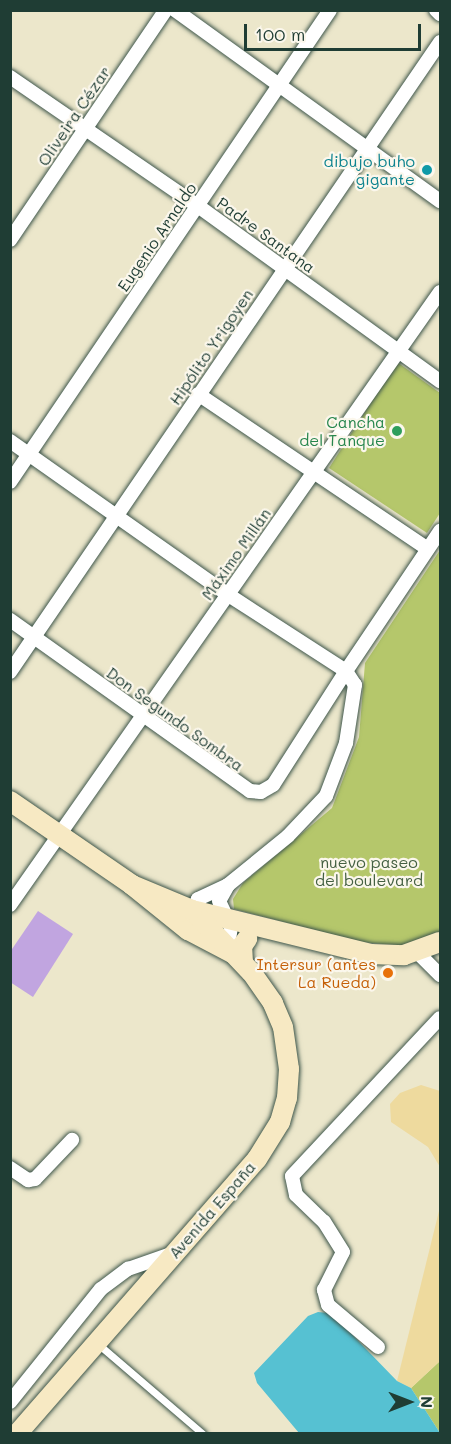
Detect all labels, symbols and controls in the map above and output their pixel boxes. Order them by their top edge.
scale bar [247,12,424,50]
text: 100 m [255,22,305,46]
street label: Oliveira Cézar [34,62,114,170]
place label: dibujo buho gigante [324,151,415,189]
marker: dibujo buho gigante [420,163,434,177]
street label: Eugenio Arnaldo [114,179,200,295]
street label: Padre Santana [213,193,319,277]
street label: Hipólito Yrigoyen [165,285,257,409]
place label: Cancha del Tanque [299,412,385,450]
marker: Cancha del Tanque [390,424,404,438]
street label: Máximo Millán [197,504,275,604]
street label: Don Segundo Sombra [103,663,247,775]
park label: nuevo paseo del boulevard [315,852,423,890]
place label: Intersur (antes La Rueda) [256,954,376,992]
marker: Intersur (antes La Rueda) [381,966,395,980]
street label: Avenida España [165,1157,259,1263]
north arrow [379,1372,439,1432]
text: N [417,1396,438,1408]

